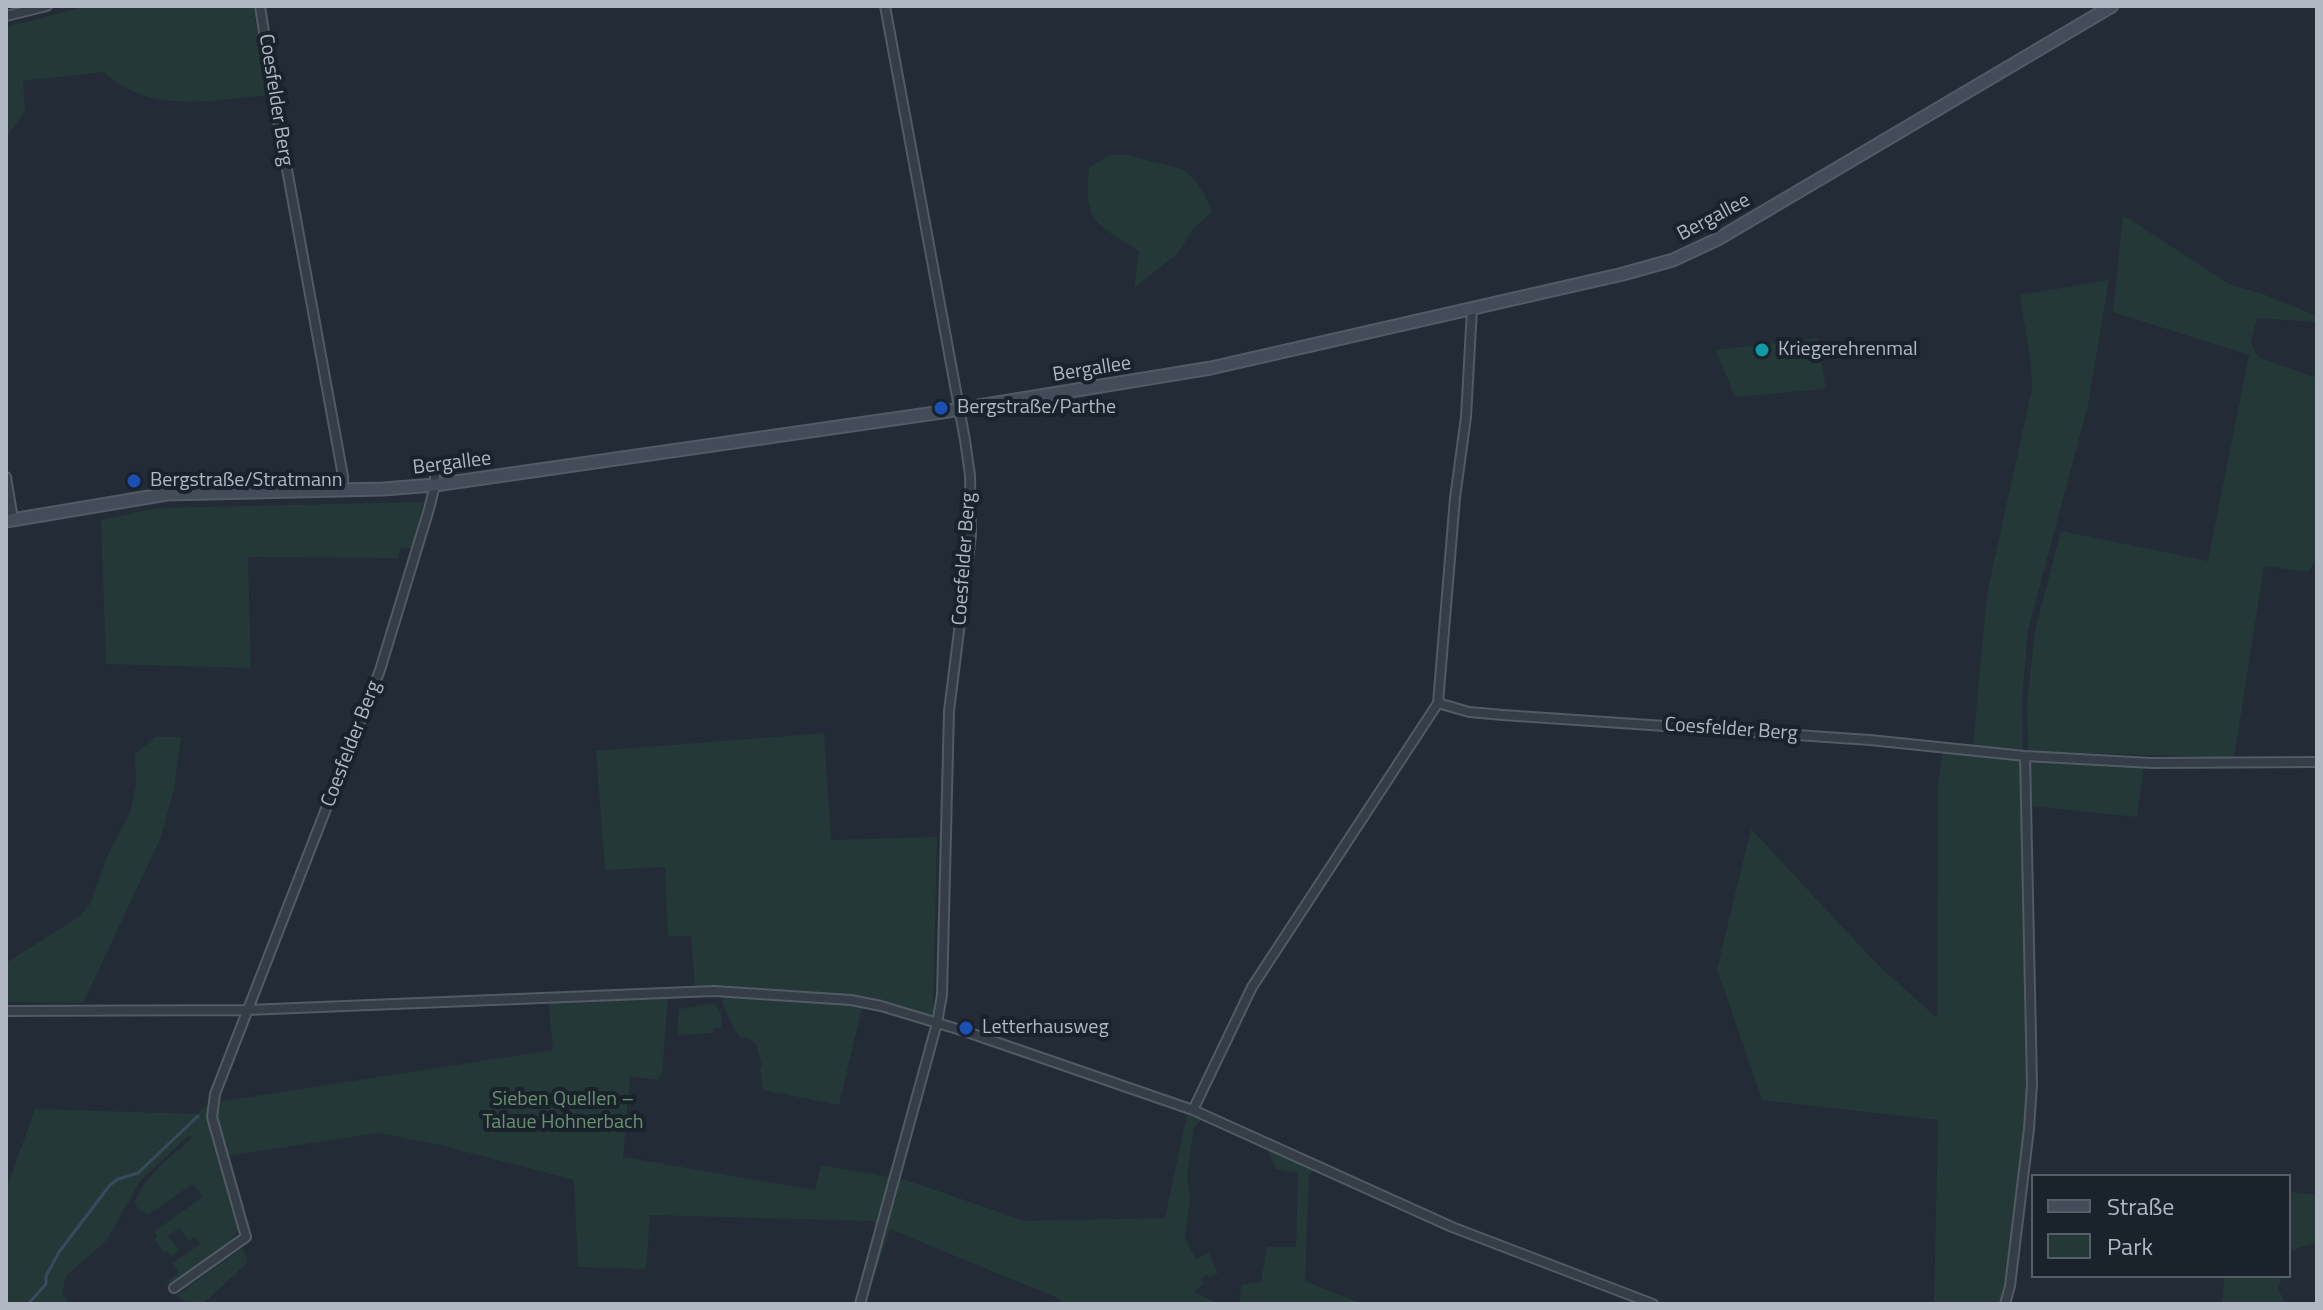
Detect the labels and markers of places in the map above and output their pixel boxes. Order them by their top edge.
place label: Kriegerehrenmal [1778,338,1918,362]
marker: Kriegerehrenmal [1753,341,1771,359]
place label: Bergstraße/Parthe [957,396,1116,420]
marker: Bergstraße/Parthe [932,399,950,417]
place label: Bergstraße/Stratmann [150,469,342,493]
marker: Bergstraße/Stratmann [125,472,143,490]
place label: Letterhausweg [982,1016,1109,1040]
marker: Letterhausweg [957,1019,975,1037]

